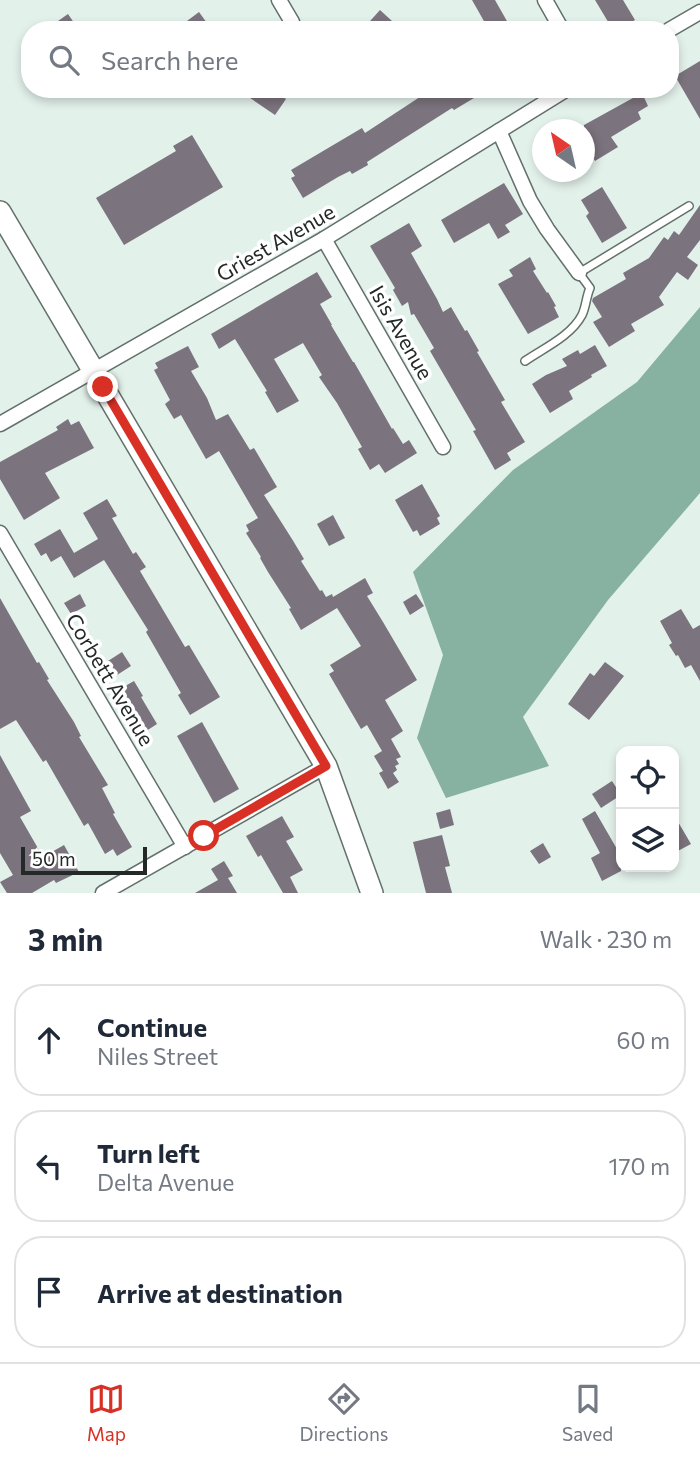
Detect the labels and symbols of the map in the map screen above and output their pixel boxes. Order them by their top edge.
north arrow [532,119,595,182]
street label: Griest Avenue [211,198,339,286]
street label: Isis Avenue [365,281,439,383]
route end [87,371,118,402]
street label: Corbett Avenue [62,608,160,750]
route start [188,820,219,851]
scale bar [21,844,147,876]

